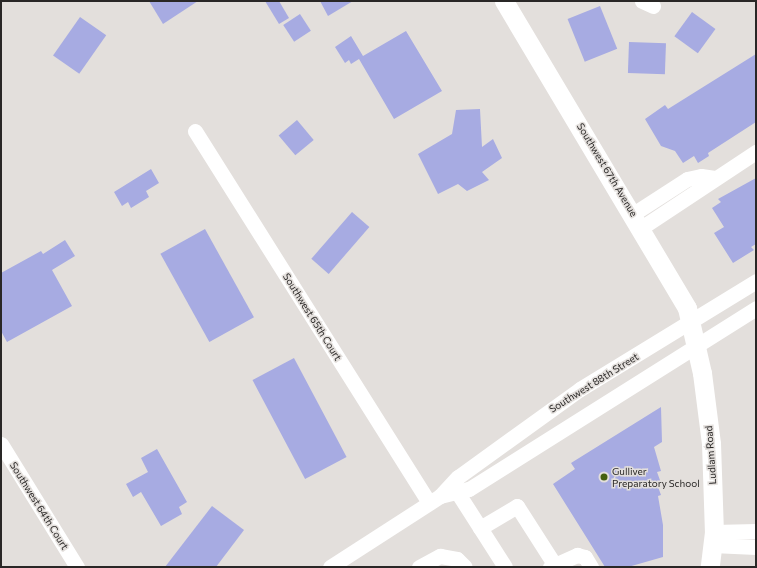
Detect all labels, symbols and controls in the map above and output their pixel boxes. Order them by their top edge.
street label: Southwest 67th Avenue [574,121,640,219]
street label: Southwest 65th Court [280,271,344,363]
street label: Southwest 88th Street [547,351,641,415]
street label: Ludlam Road [703,425,719,485]
street label: Southwest 64th Court [7,460,71,552]
place label: Gulliver Preparatory School [612,465,700,488]
marker: Gulliver Preparatory School [599,472,609,482]

